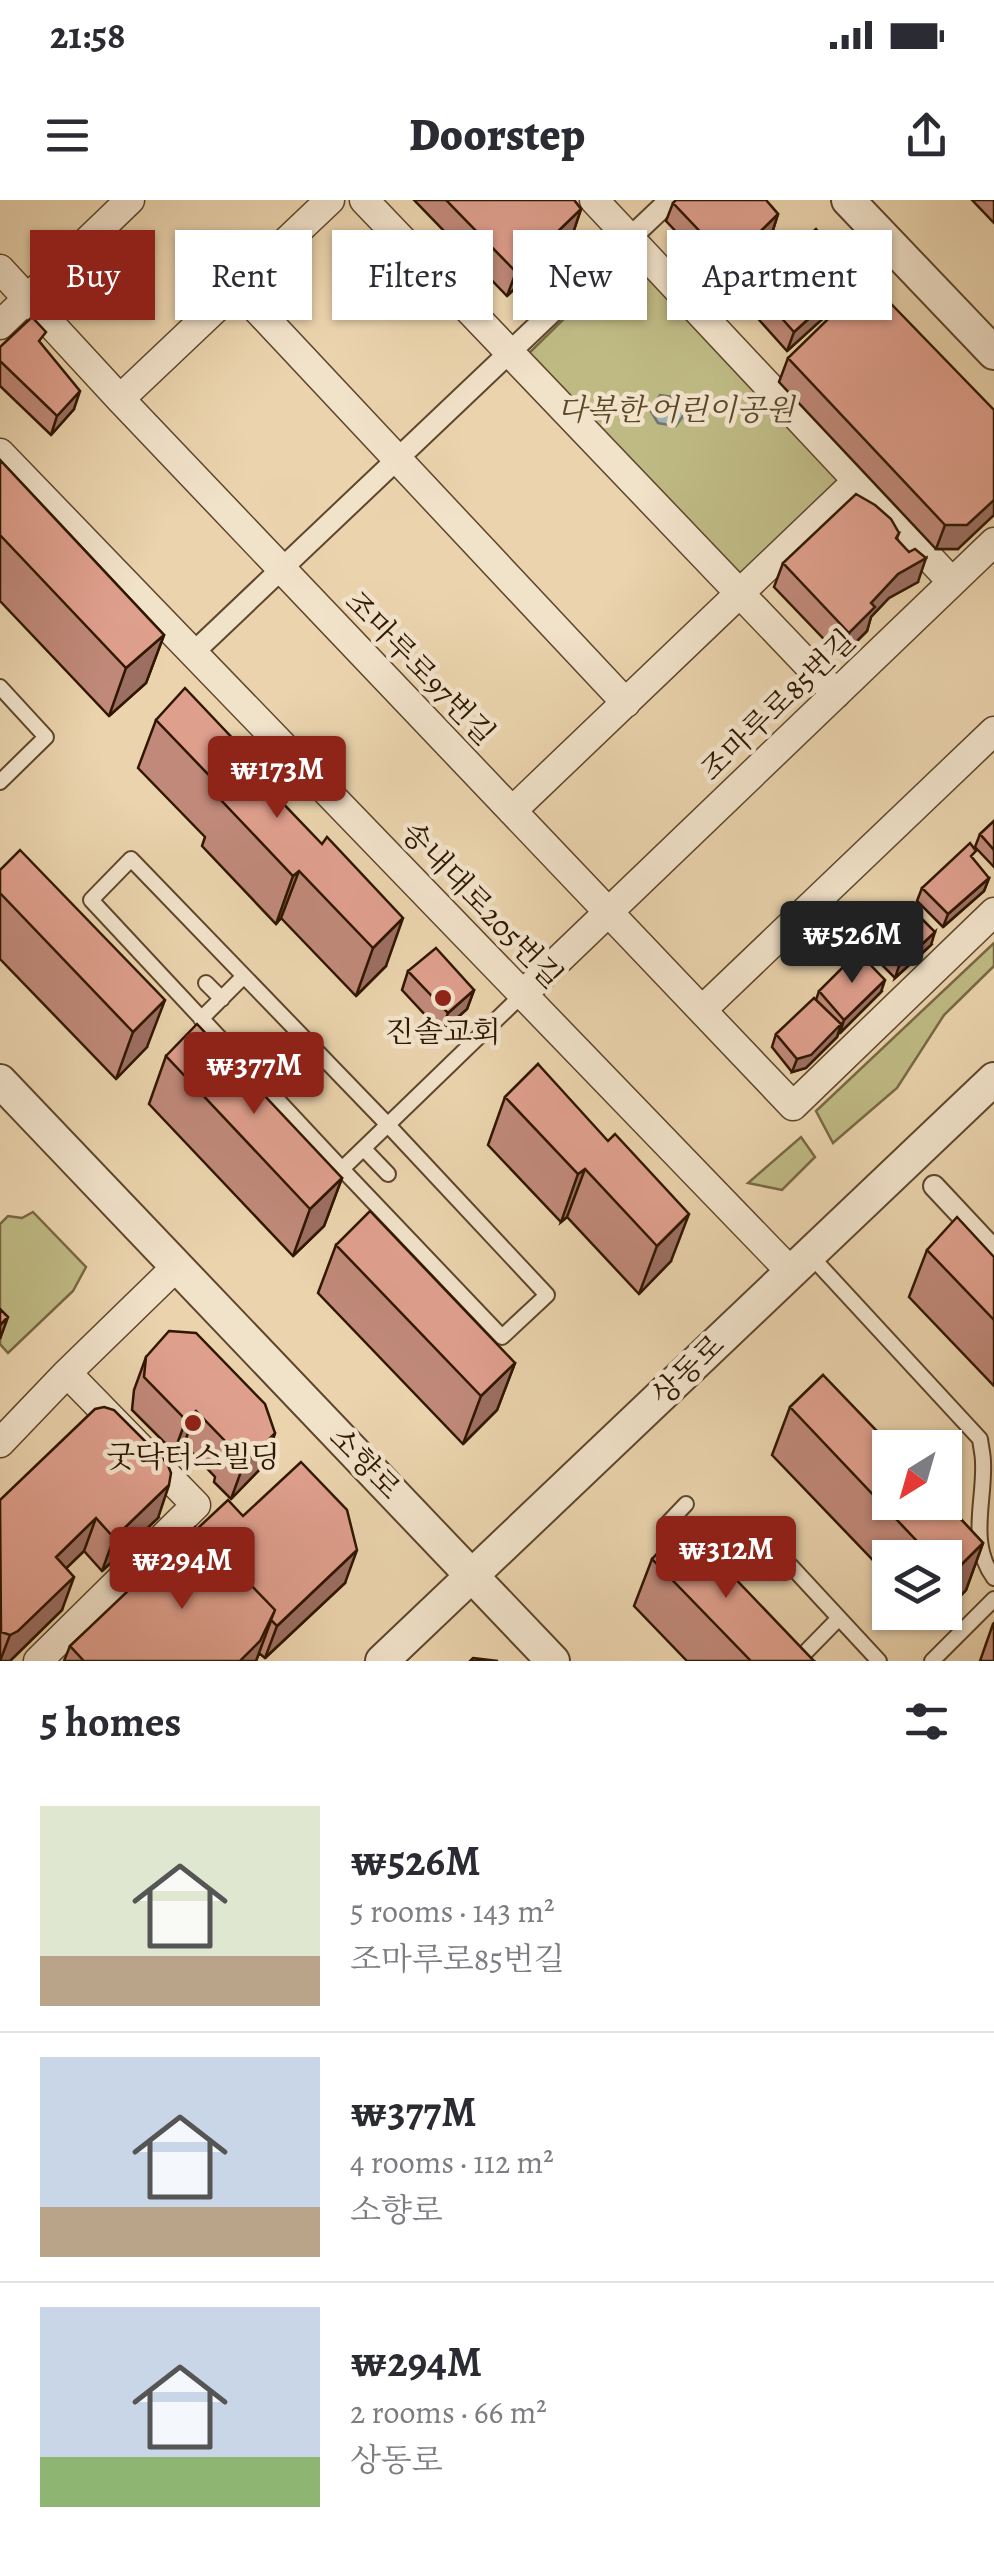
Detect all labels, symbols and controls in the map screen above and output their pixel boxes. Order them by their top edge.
text: 21:58 [50,9,125,61]
text: Doorstep [409,104,585,166]
icon: menu [40,108,95,163]
icon: share [899,108,954,163]
chip: Buy [30,230,155,320]
chip: Rent [175,230,312,320]
chip: Filters [332,230,493,320]
chip: New [513,230,647,320]
chip: Apartment [667,230,892,320]
park label: 다복한 어린이공원 [558,390,796,430]
street label: 조마루로97번길 [336,582,504,754]
street label: 조마루로85번길 [692,621,864,789]
pin: ₩173M [207,736,347,821]
text: ₩173M [230,746,324,790]
street label: 송내대로205번길 [392,813,572,997]
pin: ₩526M [782,901,922,986]
text: ₩526M [802,911,902,955]
marker: 진솔교회 [432,987,454,1009]
place label: 진솔교회 [385,1012,501,1052]
pin: ₩377M [184,1032,324,1117]
text: ₩377M [206,1042,302,1086]
street label: 상동로 [643,1325,733,1415]
marker: 굿닥터스빌딩 [182,1412,204,1434]
street label: 소향로 [320,1418,410,1508]
north arrow [872,1430,962,1520]
map controls [872,1430,962,1630]
place label: 굿닥터스빌딩 [106,1437,280,1477]
pin: ₩312M [656,1516,796,1601]
text: ₩312M [678,1526,774,1570]
pin: ₩294M [112,1527,252,1612]
text: ₩294M [132,1537,232,1581]
button: layers [872,1540,962,1630]
text: 5 homes [40,1693,181,1750]
icon: filters [899,1694,954,1749]
text: ₩526M [350,1832,481,1889]
icon: home [120,1846,240,1966]
text: 5 rooms · 143 m² [350,1889,555,1933]
text: 조마루로85번길 [350,1937,565,1981]
text: ₩377M [350,2083,477,2140]
icon: home [120,2097,240,2217]
text: 4 rooms · 112 m² [350,2140,554,2184]
text: 소향로 [350,2188,443,2232]
text: ₩294M [350,2333,482,2390]
icon: home [120,2347,240,2467]
text: 2 rooms · 66 m² [350,2390,547,2434]
text: 상동로 [350,2438,443,2482]

